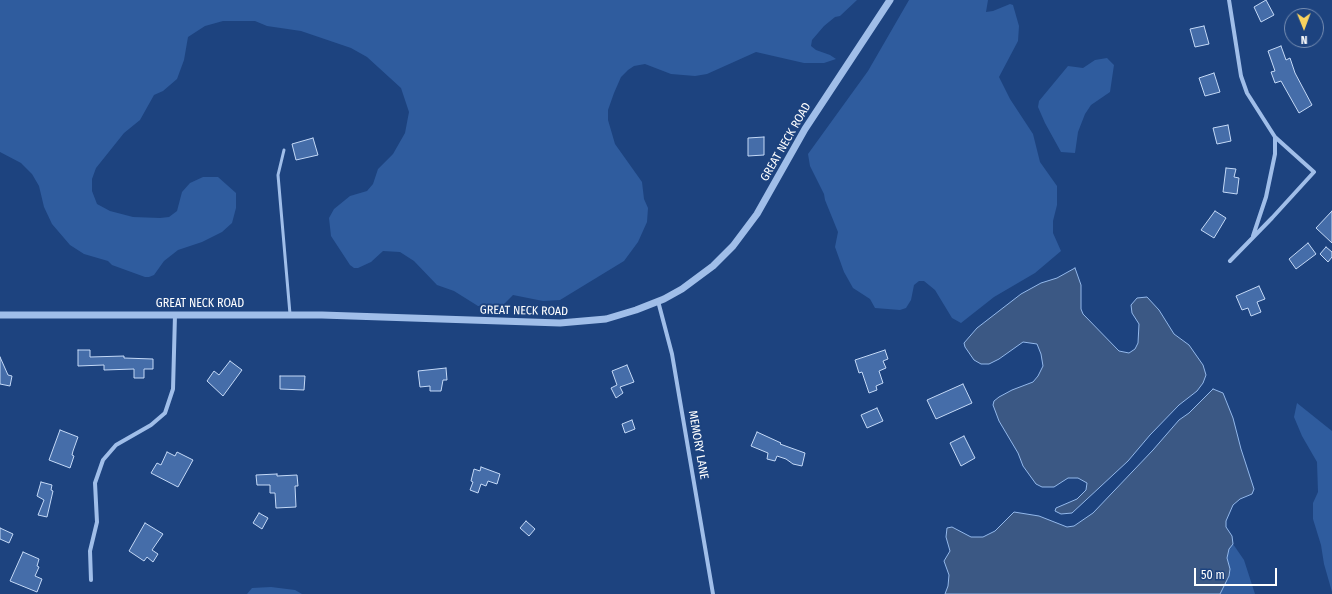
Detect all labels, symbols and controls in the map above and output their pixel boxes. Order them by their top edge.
north arrow [1284,8,1324,48]
text: N [1301,33,1308,46]
street label: GREAT NECK ROAD [758,100,814,184]
street label: GREAT NECK ROAD [156,297,244,311]
street label: GREAT NECK ROAD [480,303,568,319]
street label: MEMORY LANE [685,409,711,481]
scale bar [1196,560,1279,586]
text: 50 m [1201,568,1225,582]

